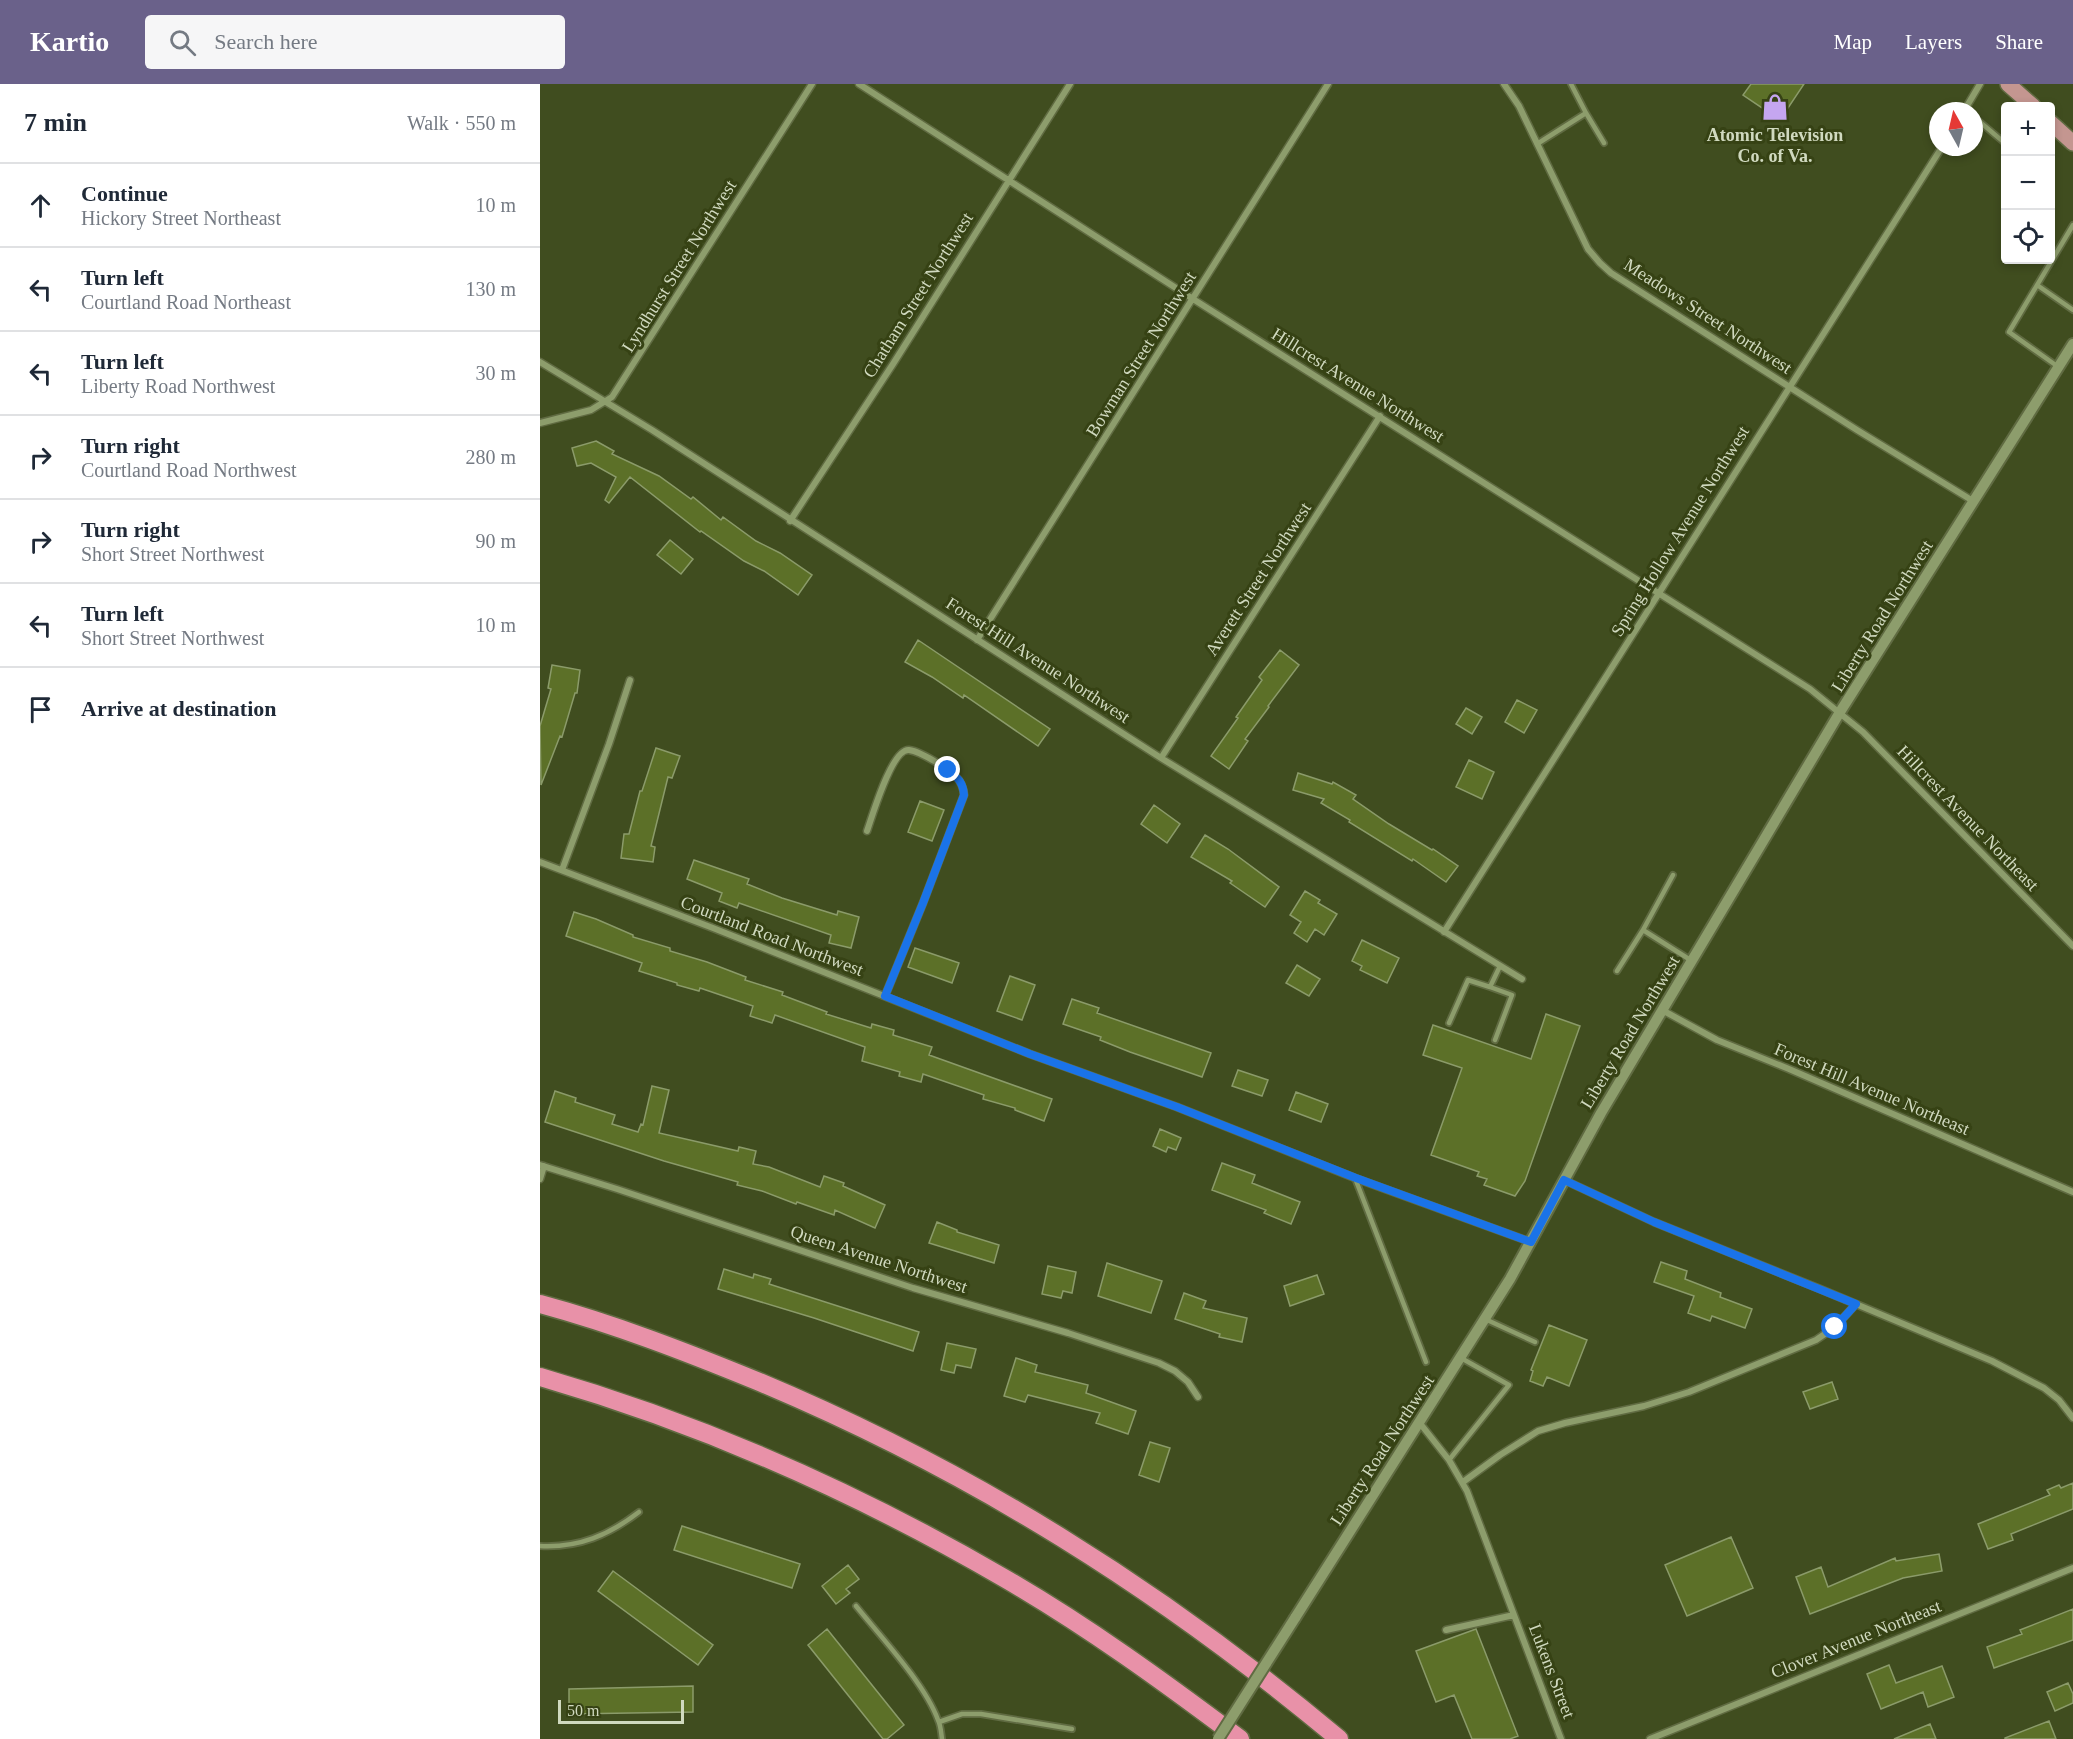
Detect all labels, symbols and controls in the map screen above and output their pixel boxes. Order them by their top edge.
search box [145,15,565,69]
text: Kartio [30,26,109,57]
icon: search [166,26,199,59]
text: Search here [214,29,318,54]
text: Map [1834,30,1872,54]
text: Layers [1905,30,1962,54]
text: Share [1995,30,2043,54]
shop icon: Atomic Television Co. of Va. [1760,92,1790,122]
north arrow [1929,102,1983,156]
map controls [2001,102,2055,264]
button: + [2001,102,2055,156]
text: 7 min [24,108,87,137]
text: Walk · 550 m [407,112,516,134]
place label: Atomic Television Co. of Va. [1707,125,1843,166]
button: − [2001,156,2055,210]
street label: Lyndhurst Street Northwest [618,176,740,356]
text: Continue [81,181,168,206]
icon: ahead [24,189,57,222]
text: 10 m [475,194,516,216]
text: Hickory Street Northeast [81,207,281,229]
street label: Chatham Street Northwest [859,209,977,381]
button: locate [2001,210,2055,264]
street label: Meadows Street Northwest [1620,254,1796,378]
text: Turn left [81,265,164,290]
street label: Bowman Street Northwest [1082,268,1200,440]
icon: left [24,273,57,306]
text: 130 m [465,278,516,300]
text: Courtland Road Northeast [81,291,291,313]
street label: Hillcrest Avenue Northwest [1268,324,1448,446]
text: Turn left [81,349,164,374]
icon: left [24,357,57,390]
text: 30 m [475,362,516,384]
text: Liberty Road Northwest [81,375,275,397]
street label: Spring Hollow Avenue Northwest [1607,422,1753,640]
text: Turn right [81,433,180,458]
icon: right [24,441,57,474]
text: 280 m [465,446,516,468]
text: Courtland Road Northwest [81,459,297,481]
street label: Averett Street Northwest [1201,499,1315,659]
text: Turn right [81,517,180,542]
icon: right [24,525,57,558]
text: 90 m [475,530,516,552]
street label: Liberty Road Northwest [1827,537,1937,695]
text: Short Street Northwest [81,543,264,565]
street label: Forest Hill Avenue Northwest [942,593,1134,727]
text: Turn left [81,601,164,626]
icon: left [24,609,57,642]
text: 10 m [475,614,516,636]
text: Short Street Northwest [81,627,264,649]
icon: arrive [24,693,57,726]
text: Arrive at destination [81,696,277,721]
street label: Hillcrest Avenue Northeast [1893,741,2043,895]
route end [934,756,960,782]
street label: Courtland Road Northwest [678,892,866,980]
street label: Liberty Road Northwest [1576,952,1684,1112]
street label: Forest Hill Avenue Northeast [1771,1039,1973,1139]
street label: Queen Avenue Northwest [788,1221,970,1297]
route start [1821,1313,1847,1339]
street label: Liberty Road Northwest [1326,1371,1438,1529]
street label: Clover Avenue Northeast [1768,1596,1944,1682]
street label: Lukens Street [1525,1621,1579,1721]
scale bar [558,1697,684,1724]
text: 50 m [567,1702,599,1719]

